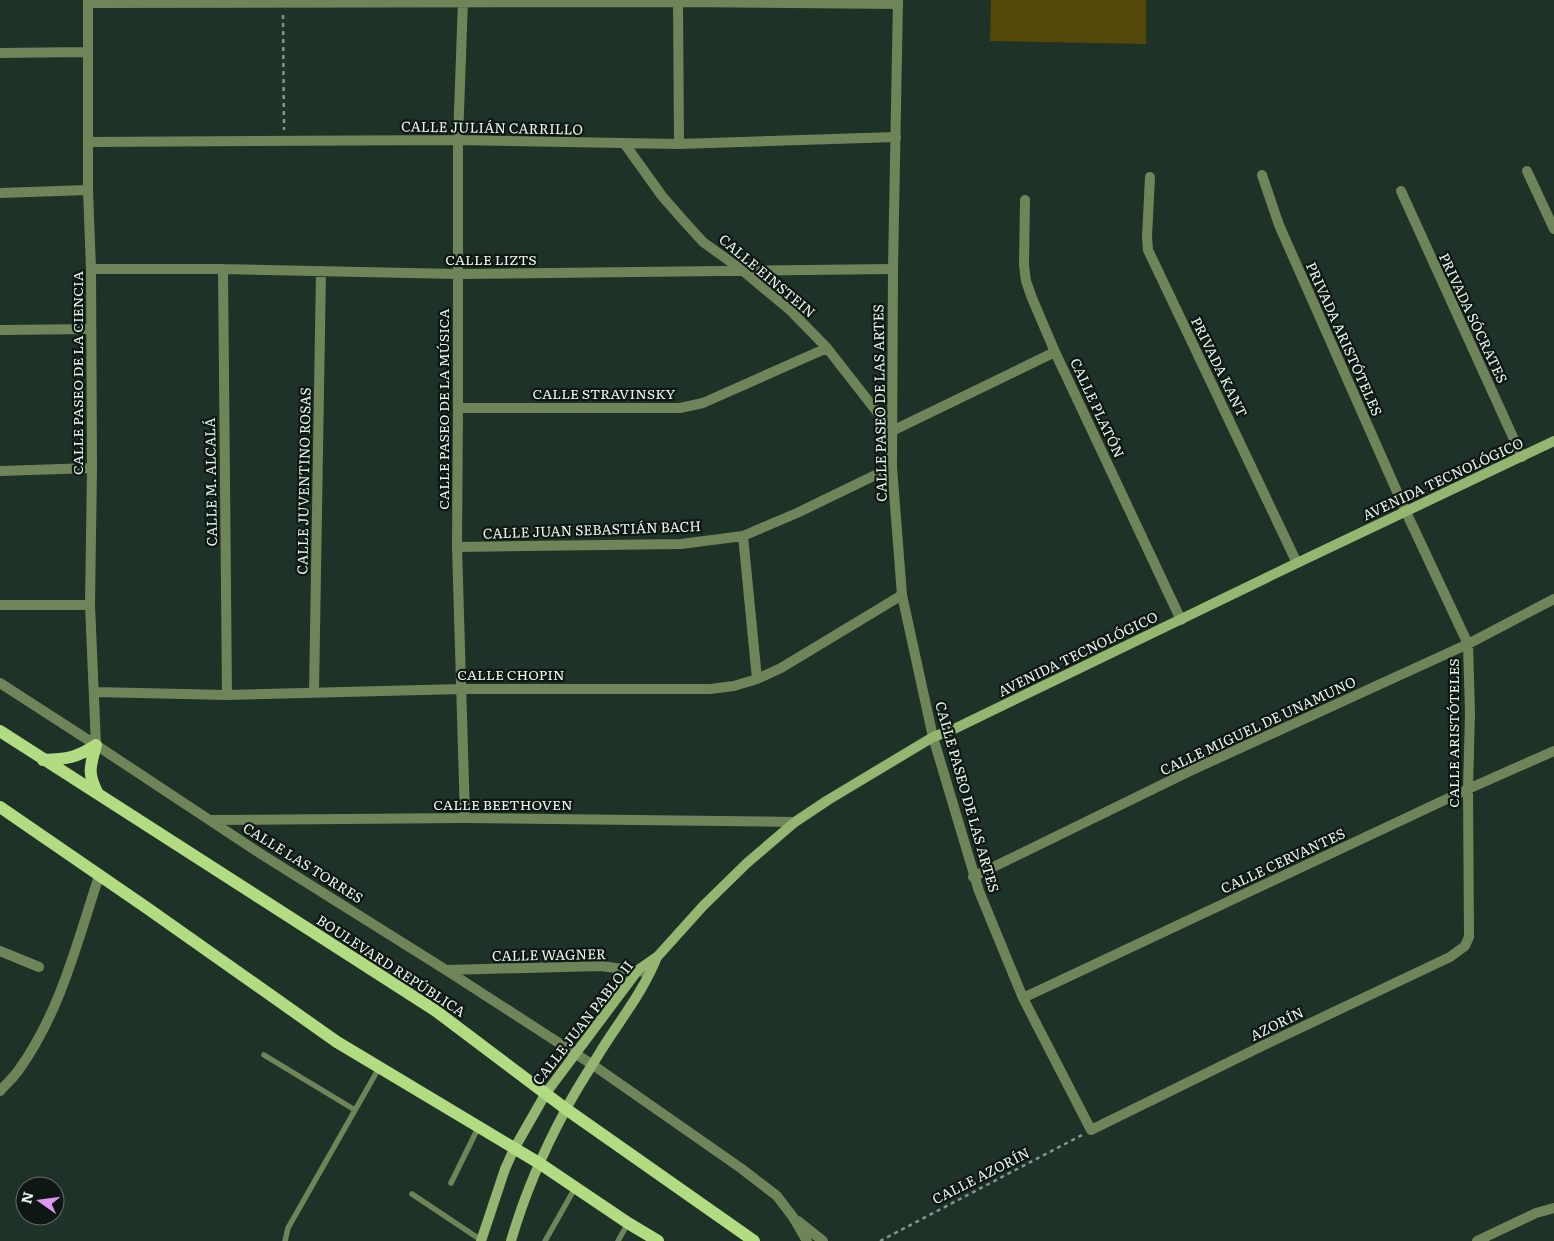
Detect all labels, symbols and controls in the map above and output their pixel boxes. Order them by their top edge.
street label: CALLE JULIÁN CARRILLO [401,115,583,139]
street label: CALLE EINSTEIN [715,229,820,322]
street label: CALLE LIZTS [445,249,537,269]
street label: PRIVADA SÓCRATES [1435,249,1513,386]
street label: PRIVADA ARISTÓTELES [1302,259,1388,419]
street label: CALLE PASEO DE LA CIENCIA [67,270,87,475]
street label: CALLE PASEO DE LAS ARTES [867,304,891,502]
street label: CALLE PASEO DE LA MÚSICA [433,308,453,510]
street label: PRIVADA KANT [1187,313,1253,420]
street label: CALLE PLATÓN [1066,354,1130,461]
street label: CALLE STRAVINSKY [532,383,676,403]
street label: CALLE JUVENTINO ROSAS [291,387,315,575]
street label: CALLE M. ALCALÁ [199,417,221,547]
street label: AVENIDA TECNOLÓGICO [1359,432,1526,524]
street label: CALLE JUAN SEBASTIÁN BACH [483,515,701,543]
street label: AVENIDA TECNOLÓGICO [994,606,1161,701]
street label: CALLE ARISTÓTELES [1443,658,1463,808]
street label: CALLE CHOPIN [457,664,565,684]
street label: CALLE MIGUEL DE UNAMUNO [1156,671,1359,779]
street label: CALLE PASEO DE LAS ARTES [931,699,1005,895]
street label: CALLE BEETHOVEN [433,794,573,814]
street label: CALLE LAS TORRES [240,817,367,907]
street label: CALLE CERVANTES [1217,822,1348,898]
street label: BOULEVARD REPÚBLICA [313,909,471,1021]
street label: CALLE WAGNER [492,943,606,965]
street label: CALLE JUAN PABLO II [527,956,637,1089]
street label: AZORÍN [1246,1001,1307,1045]
street label: CALLE AZORÍN [928,1142,1033,1208]
north arrow [15,1176,65,1226]
text: N [15,1189,38,1206]

